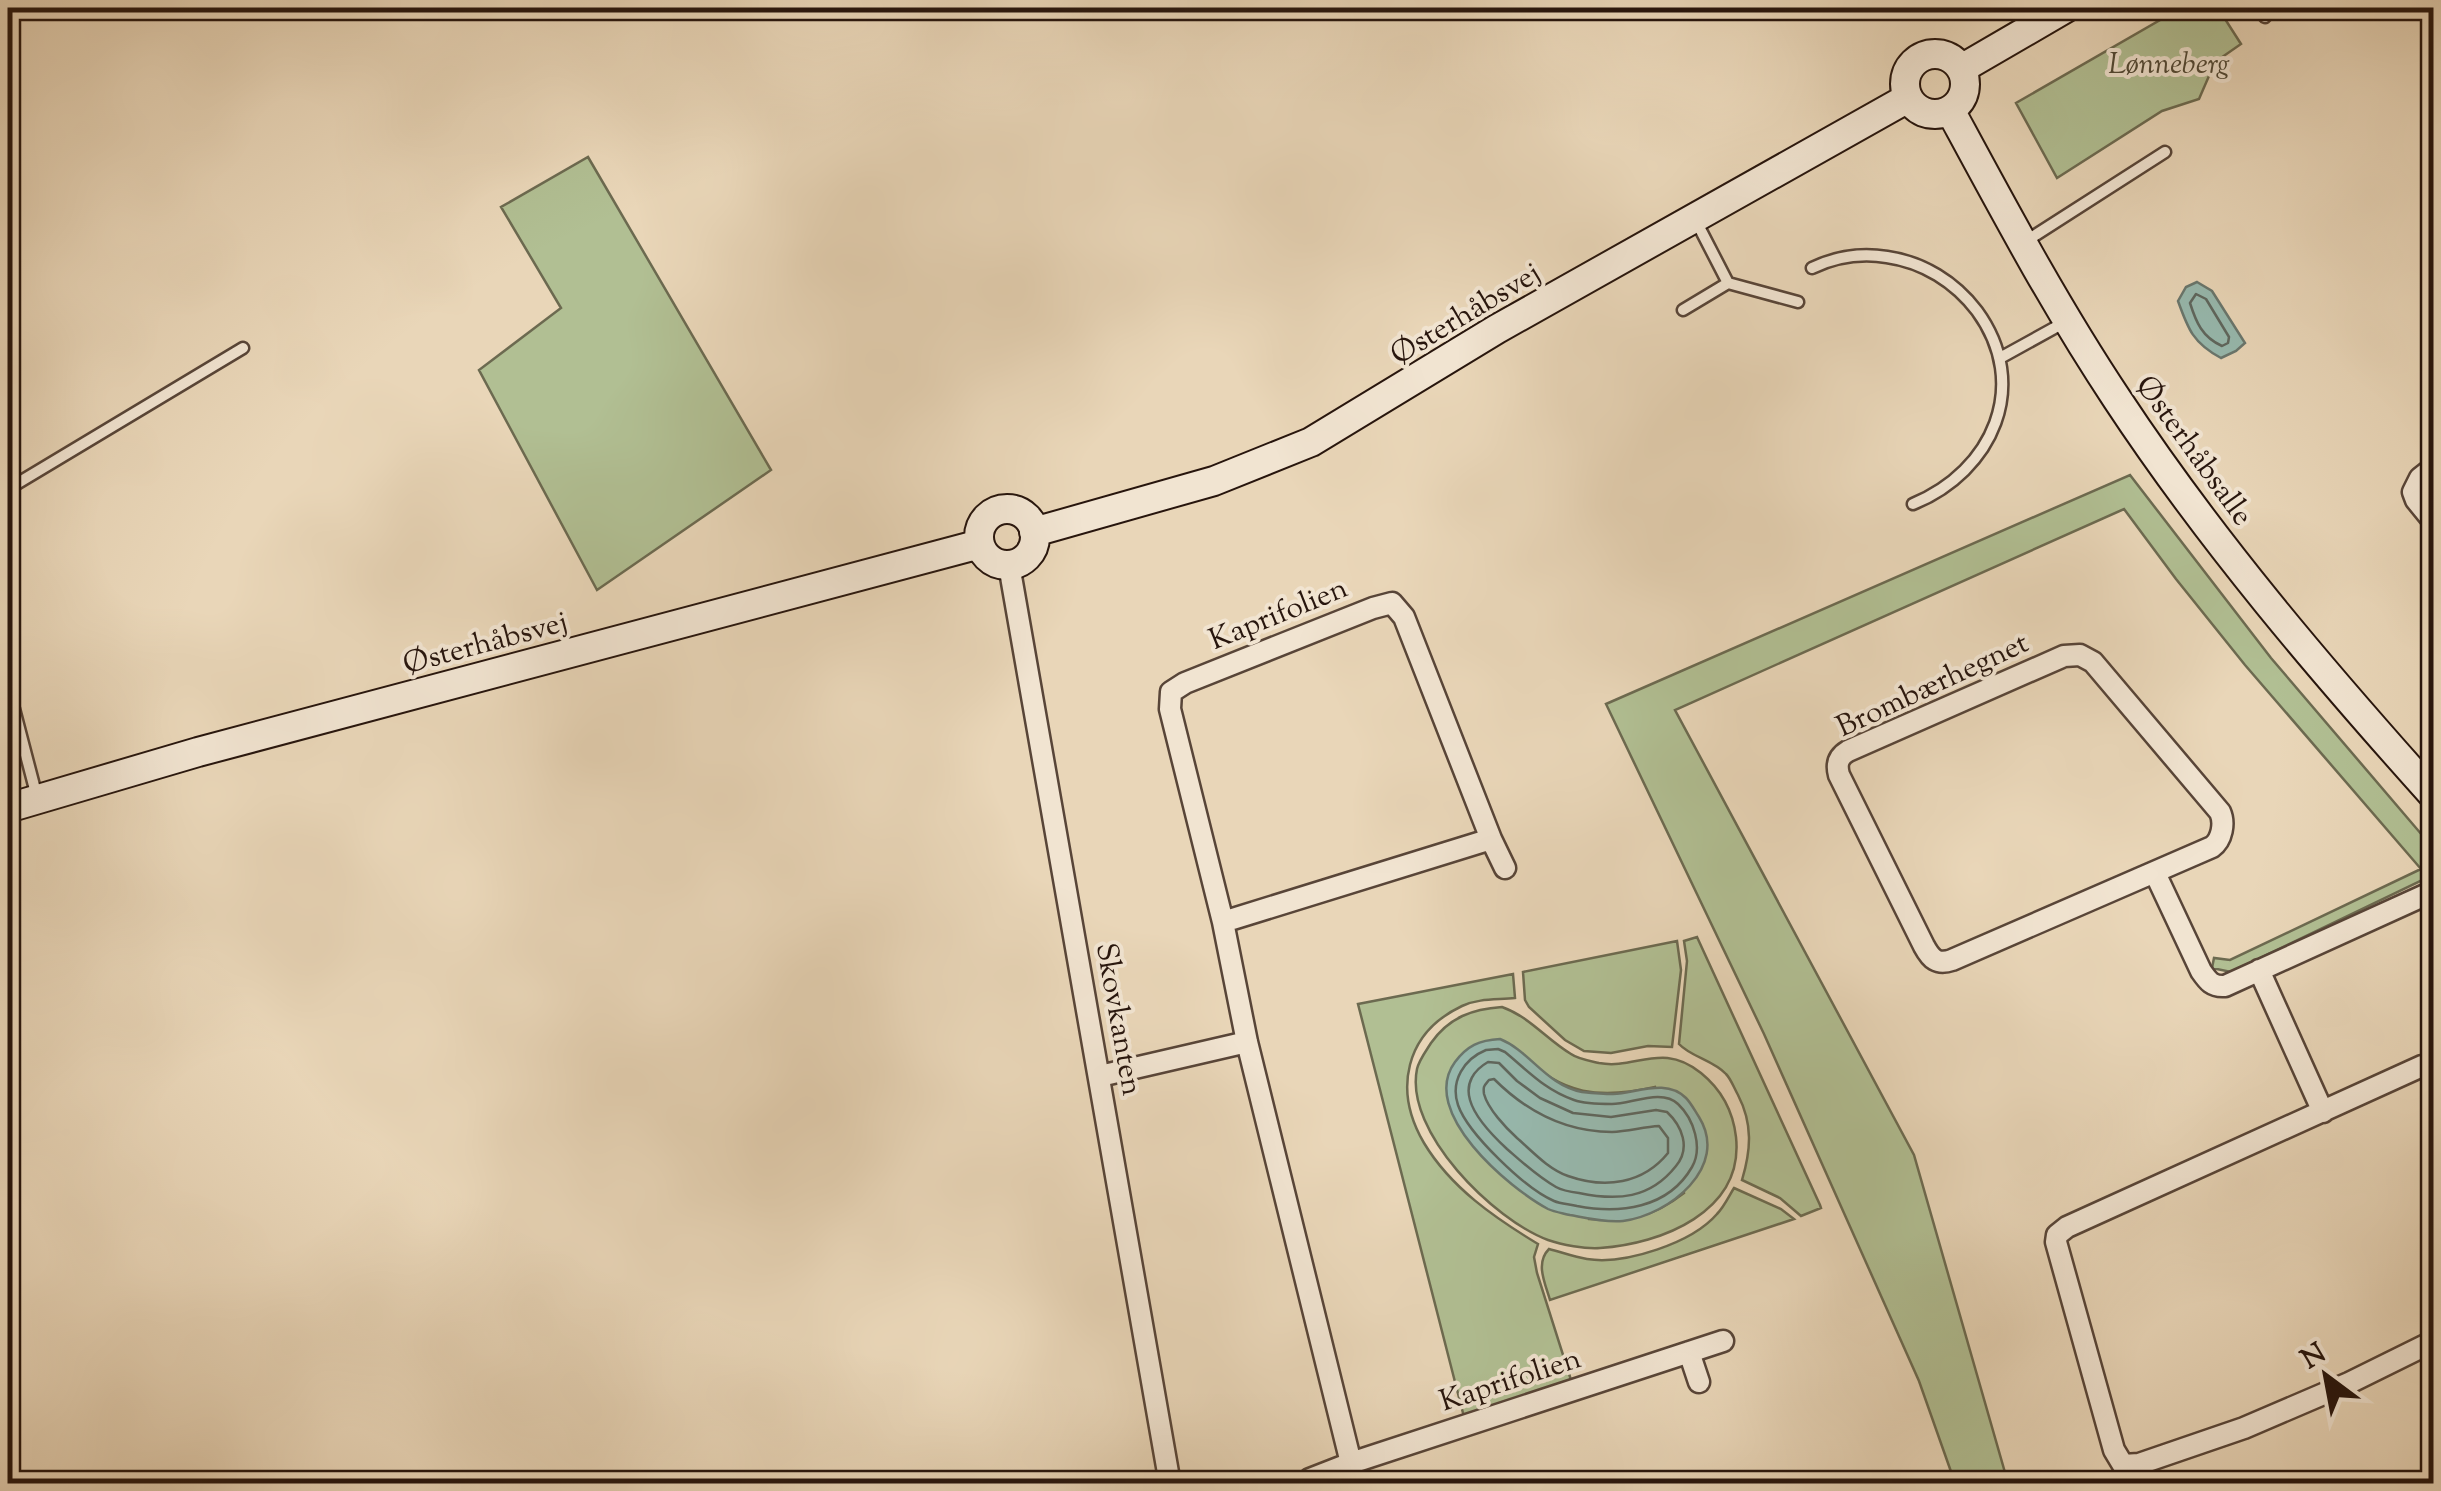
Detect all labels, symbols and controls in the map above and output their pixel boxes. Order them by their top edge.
park label: Lønneberg [2108,44,2230,87]
street label: Østerhåbsvej [1383,253,1550,377]
street label: Østerhåbsalle [2124,368,2262,535]
street label: Kaprifolien [1203,568,1355,663]
street label: Østerhåbsvej [398,602,573,687]
street label: Brombærhegnet [1830,623,2036,750]
street label: Skovkanten [1083,940,1152,1100]
north arrow [2276,1326,2376,1426]
text: N [2294,1334,2334,1380]
street label: Kaprifolien [1435,1338,1587,1424]

